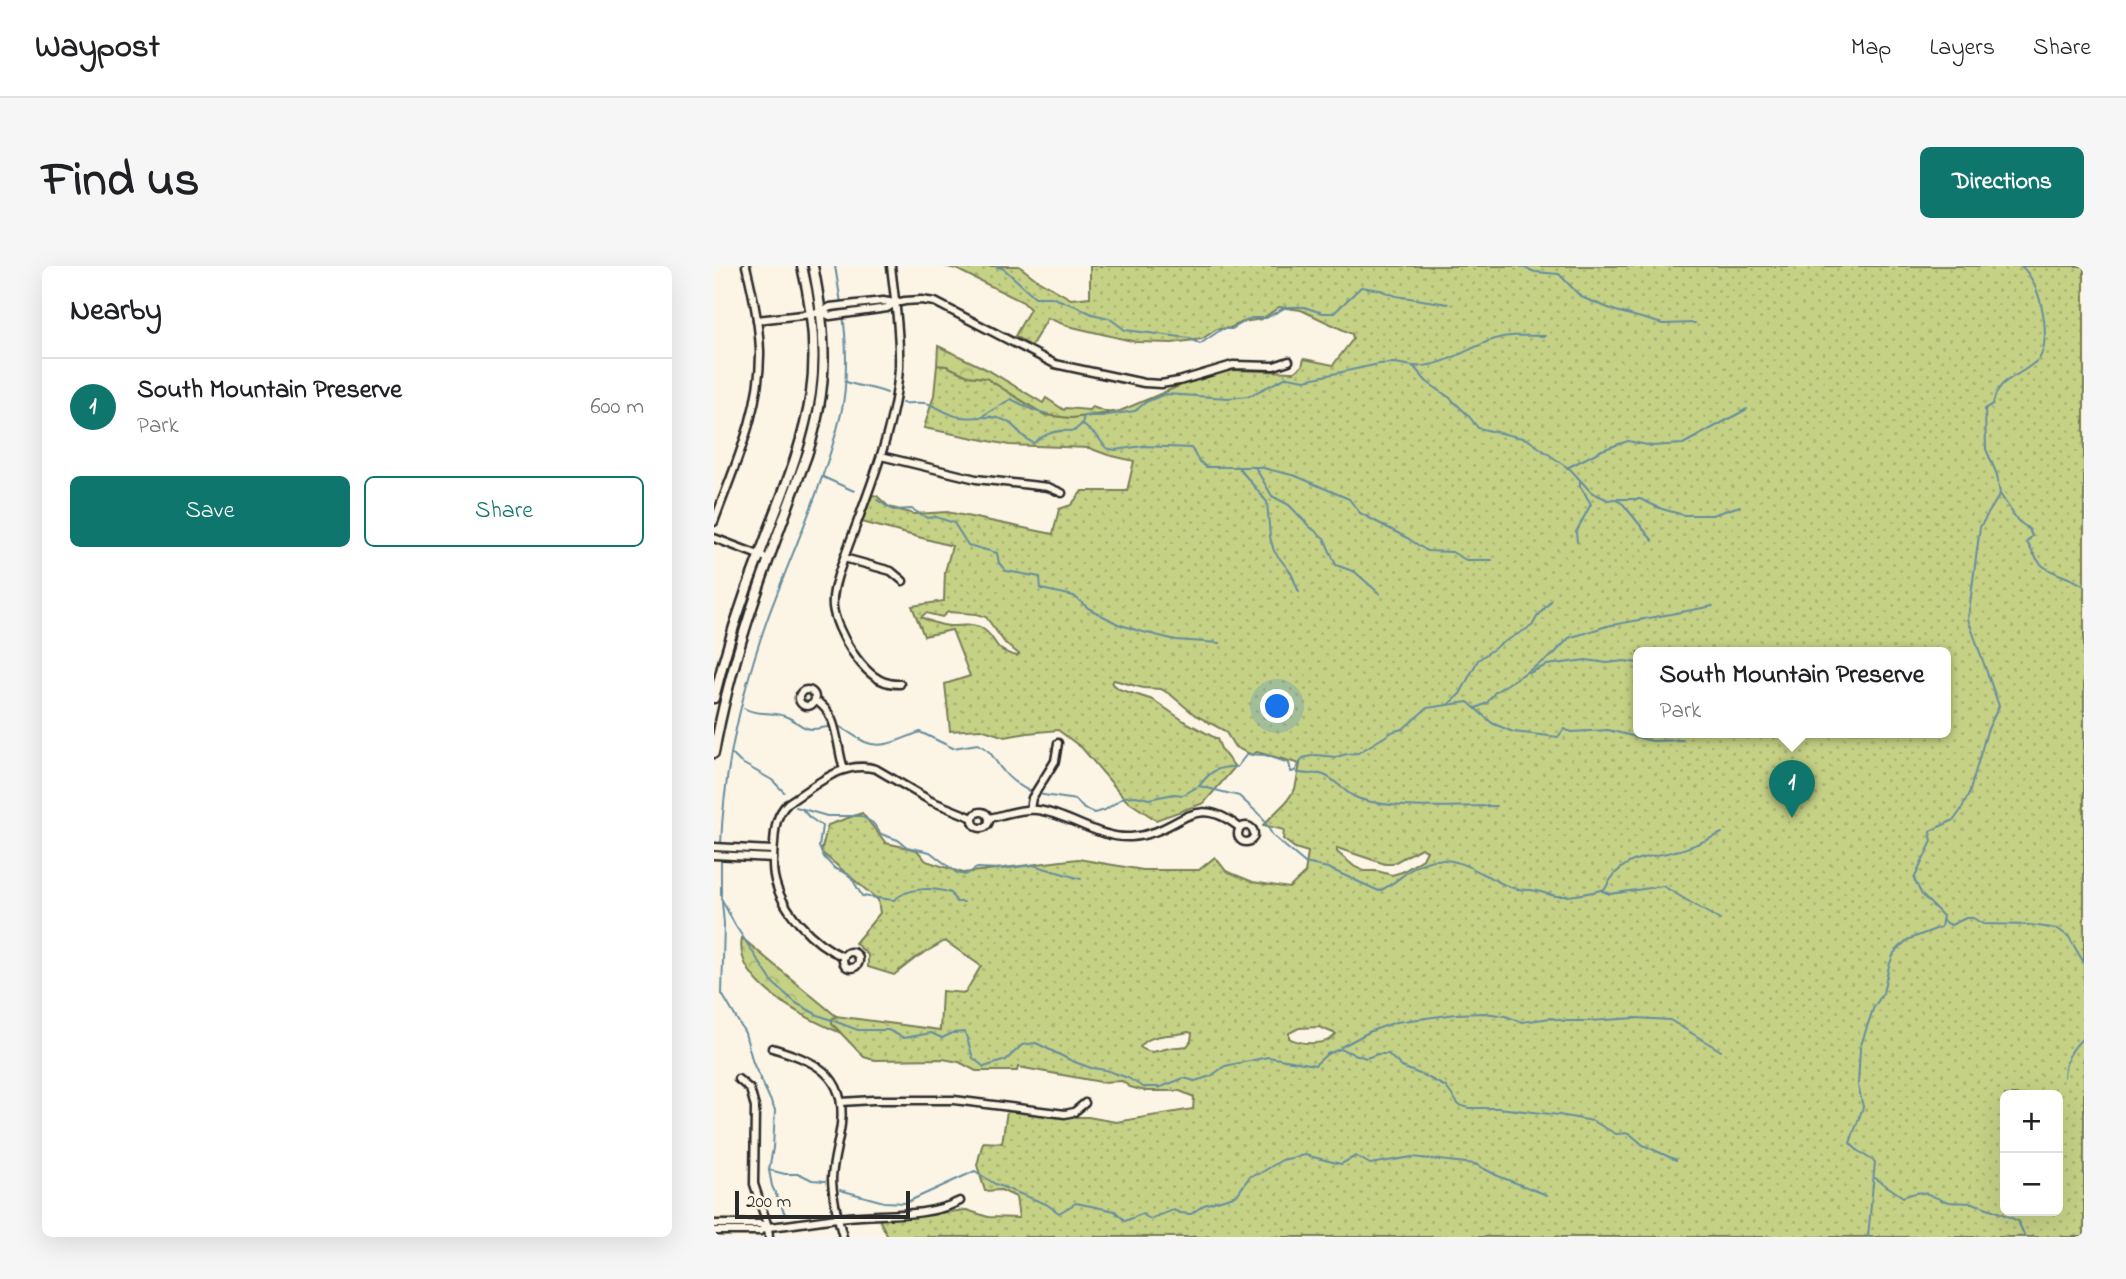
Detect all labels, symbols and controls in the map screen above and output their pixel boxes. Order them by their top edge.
text: Waypost [35,24,160,72]
text: Map [1851,31,1891,66]
text: Layers [1929,31,1995,66]
text: Share [2033,31,2091,66]
text: Find us [42,146,199,218]
button: Directions [1920,147,2084,218]
text: Nearby [70,290,162,334]
text: South Mountain Preserve [137,372,402,410]
text: 1 [89,391,97,424]
text: 600 m [590,391,644,424]
text: Park [137,410,179,443]
button: Save [70,476,350,547]
button: Share [364,476,644,547]
popup [1633,647,1951,738]
text: South Mountain Preserve [1660,657,1924,695]
your location [1260,689,1294,723]
text: Park [1660,695,1701,728]
pin: 1 [1769,760,1815,818]
map controls [2000,1090,2063,1216]
button: + [2000,1090,2063,1153]
button: − [2000,1153,2063,1216]
scale bar [735,1188,910,1220]
text: 200 m [746,1189,791,1216]

